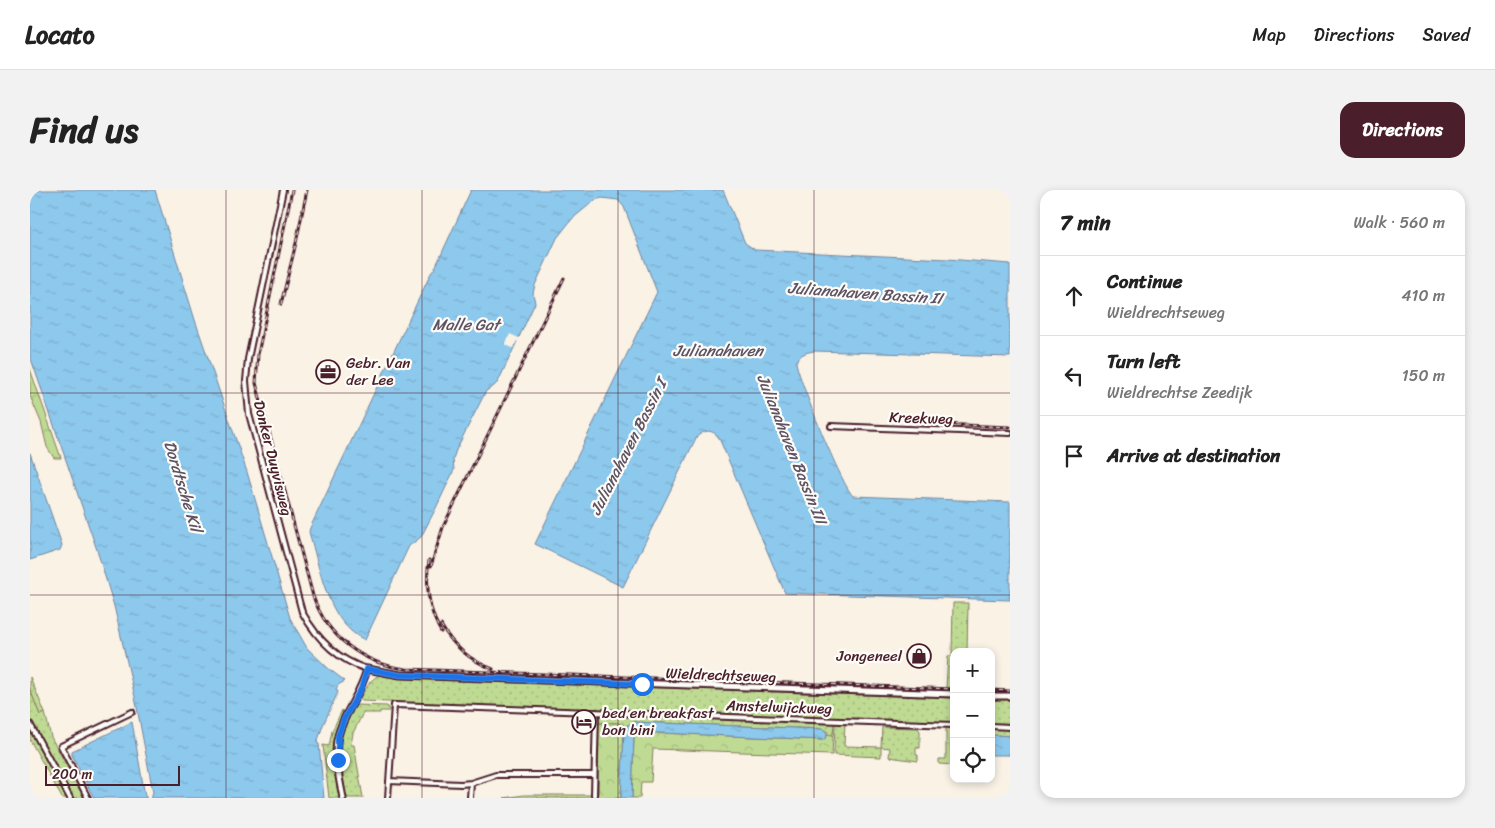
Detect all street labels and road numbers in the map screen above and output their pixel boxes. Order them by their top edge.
street label: Donker Duyvisweg [246,398,300,519]
street label: Kreekweg [889,404,954,432]
street label: Wieldrechtseweg [665,660,777,690]
street label: Amstelwijckweg [725,692,833,722]

